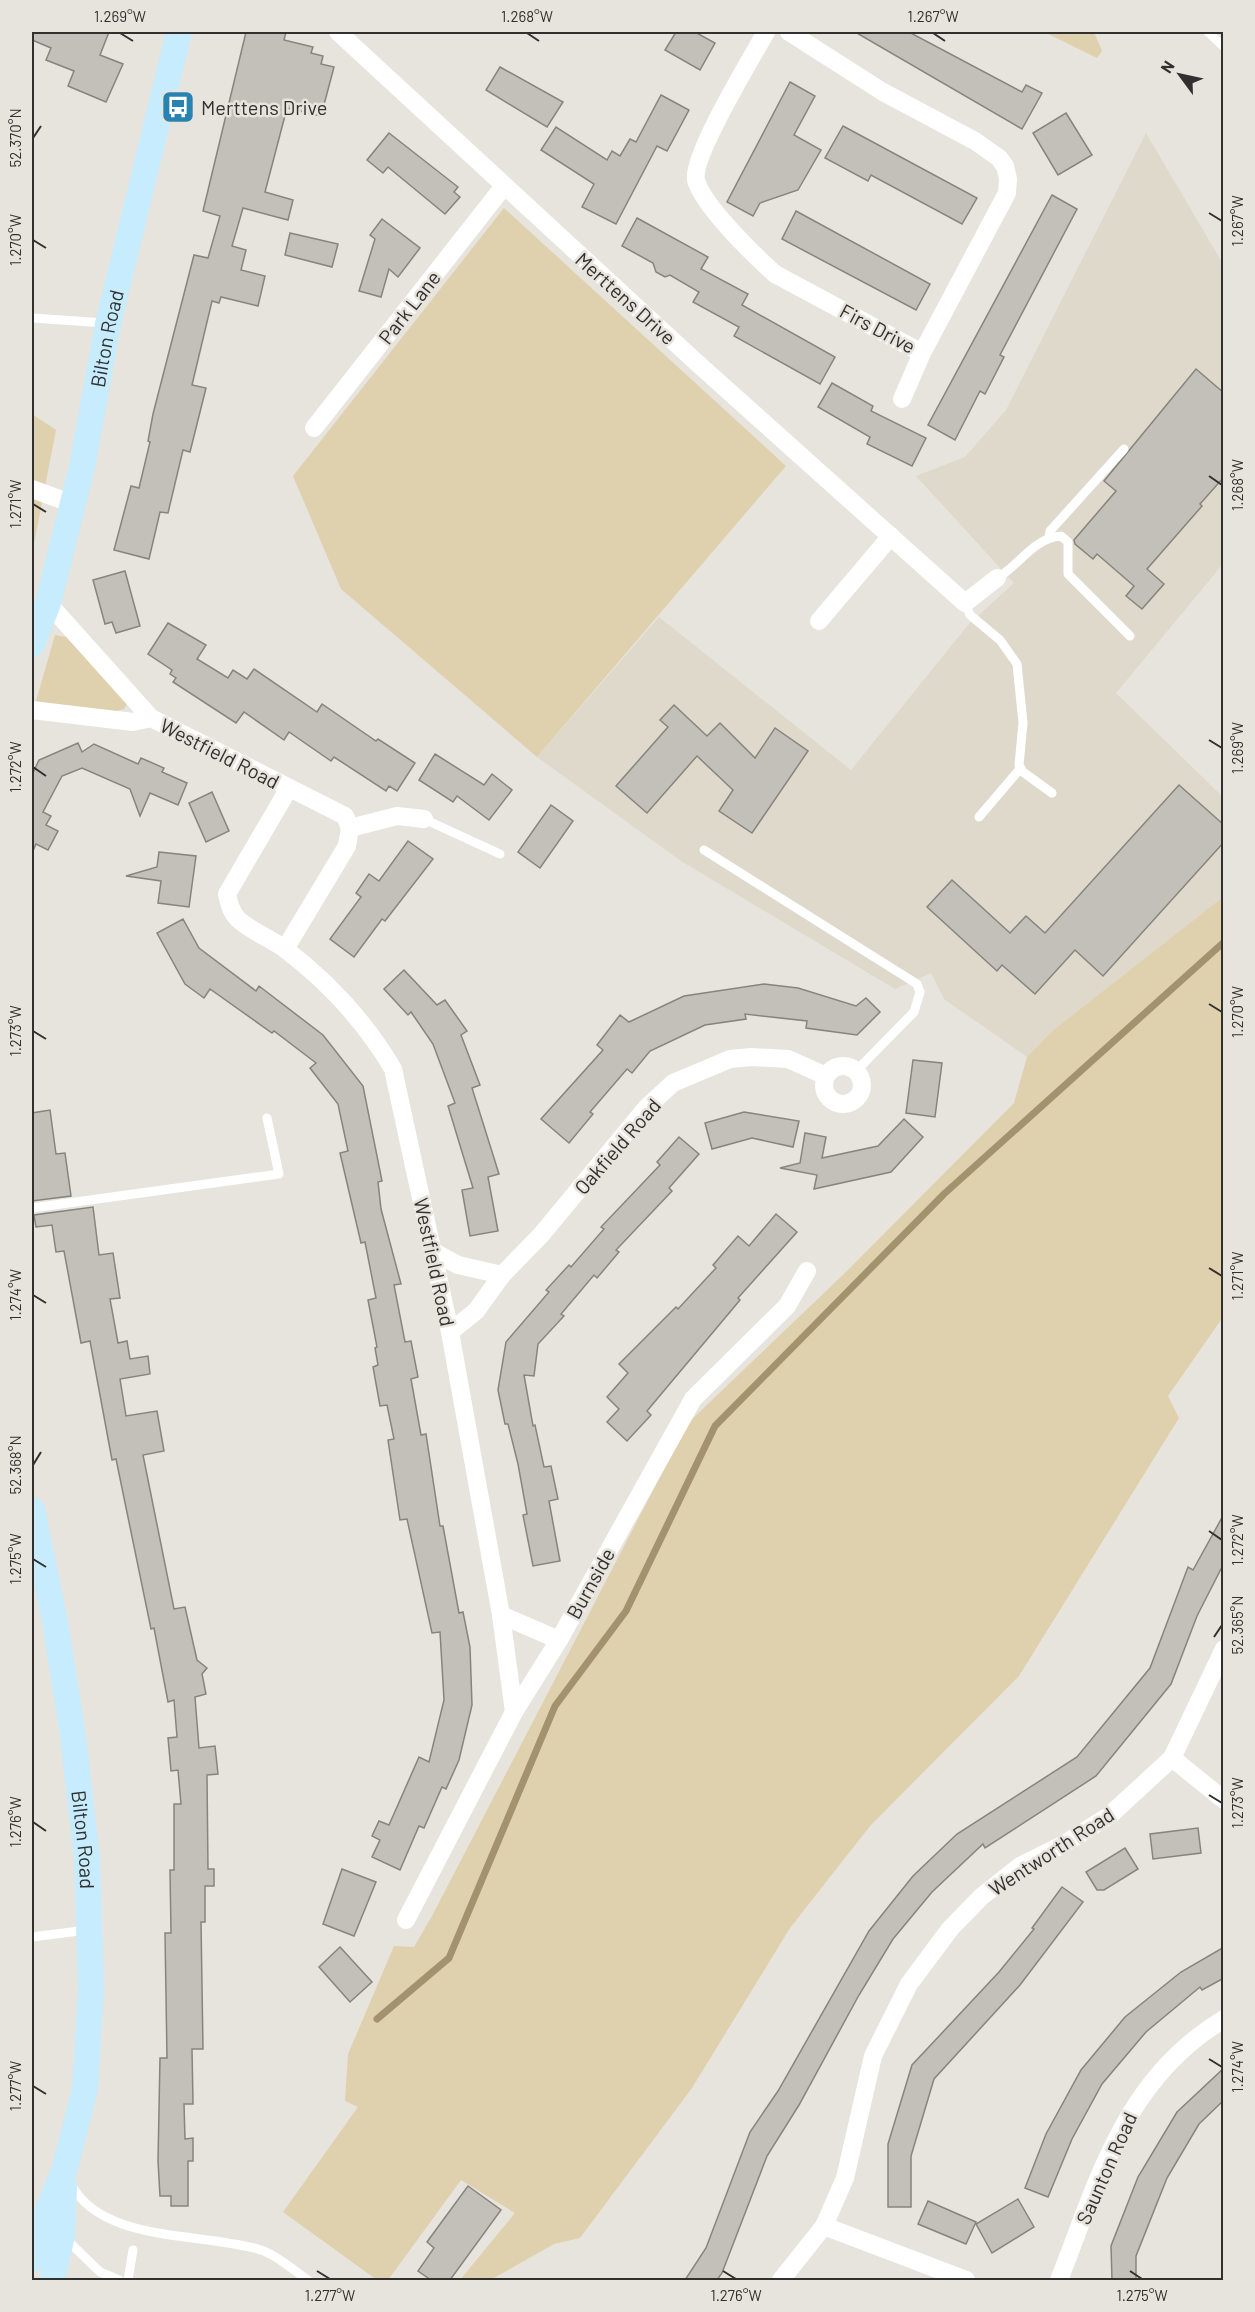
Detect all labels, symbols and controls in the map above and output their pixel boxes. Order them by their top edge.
text: 1.269°W [94,7,146,25]
text: 1.268°W [501,7,553,25]
text: 1.267°W [907,7,959,25]
north arrow [1150,45,1210,105]
text: N [1156,57,1178,76]
bus stop icon: Merttens Drive [160,89,196,125]
place label: Merttens Drive [201,95,327,119]
text: 52.370°N [6,108,24,168]
text: 1.267°W [1228,195,1246,247]
text: 1.270°W [6,214,24,266]
street label: Merttens Drive [571,247,681,349]
street label: Park Lane [373,266,445,348]
street label: Bilton Road [85,287,128,389]
street label: Firs Drive [836,298,920,358]
text: 1.268°W [1228,459,1246,511]
text: 1.271°W [6,480,24,528]
street label: Westfield Road [156,713,284,793]
text: 1.269°W [1228,722,1246,774]
text: 1.272°W [6,741,24,793]
text: 1.270°W [1228,986,1246,1038]
text: 1.273°W [6,1005,24,1057]
street label: Oakfield Road [569,1093,665,1199]
street label: Westfield Road [410,1196,460,1328]
text: 1.271°W [1228,1252,1246,1300]
text: 1.274°W [6,1269,24,1321]
text: 52.368°N [6,1435,24,1495]
text: 1.272°W [1228,1514,1246,1566]
text: 1.275°W [6,1533,24,1585]
street label: Burnside [561,1543,619,1623]
text: 52.365°N [1228,1596,1246,1654]
text: 1.273°W [1228,1777,1246,1829]
street label: Bilton Road [67,1789,100,1889]
text: 1.276°W [6,1796,24,1848]
street label: Wentworth Road [984,1802,1118,1900]
text: 1.274°W [1228,2041,1246,2093]
text: 1.277°W [6,2061,24,2111]
street label: Saunton Road [1071,2108,1141,2228]
text: 1.277°W [305,2286,355,2304]
text: 1.276°W [710,2286,762,2304]
text: 1.275°W [1116,2286,1168,2304]

